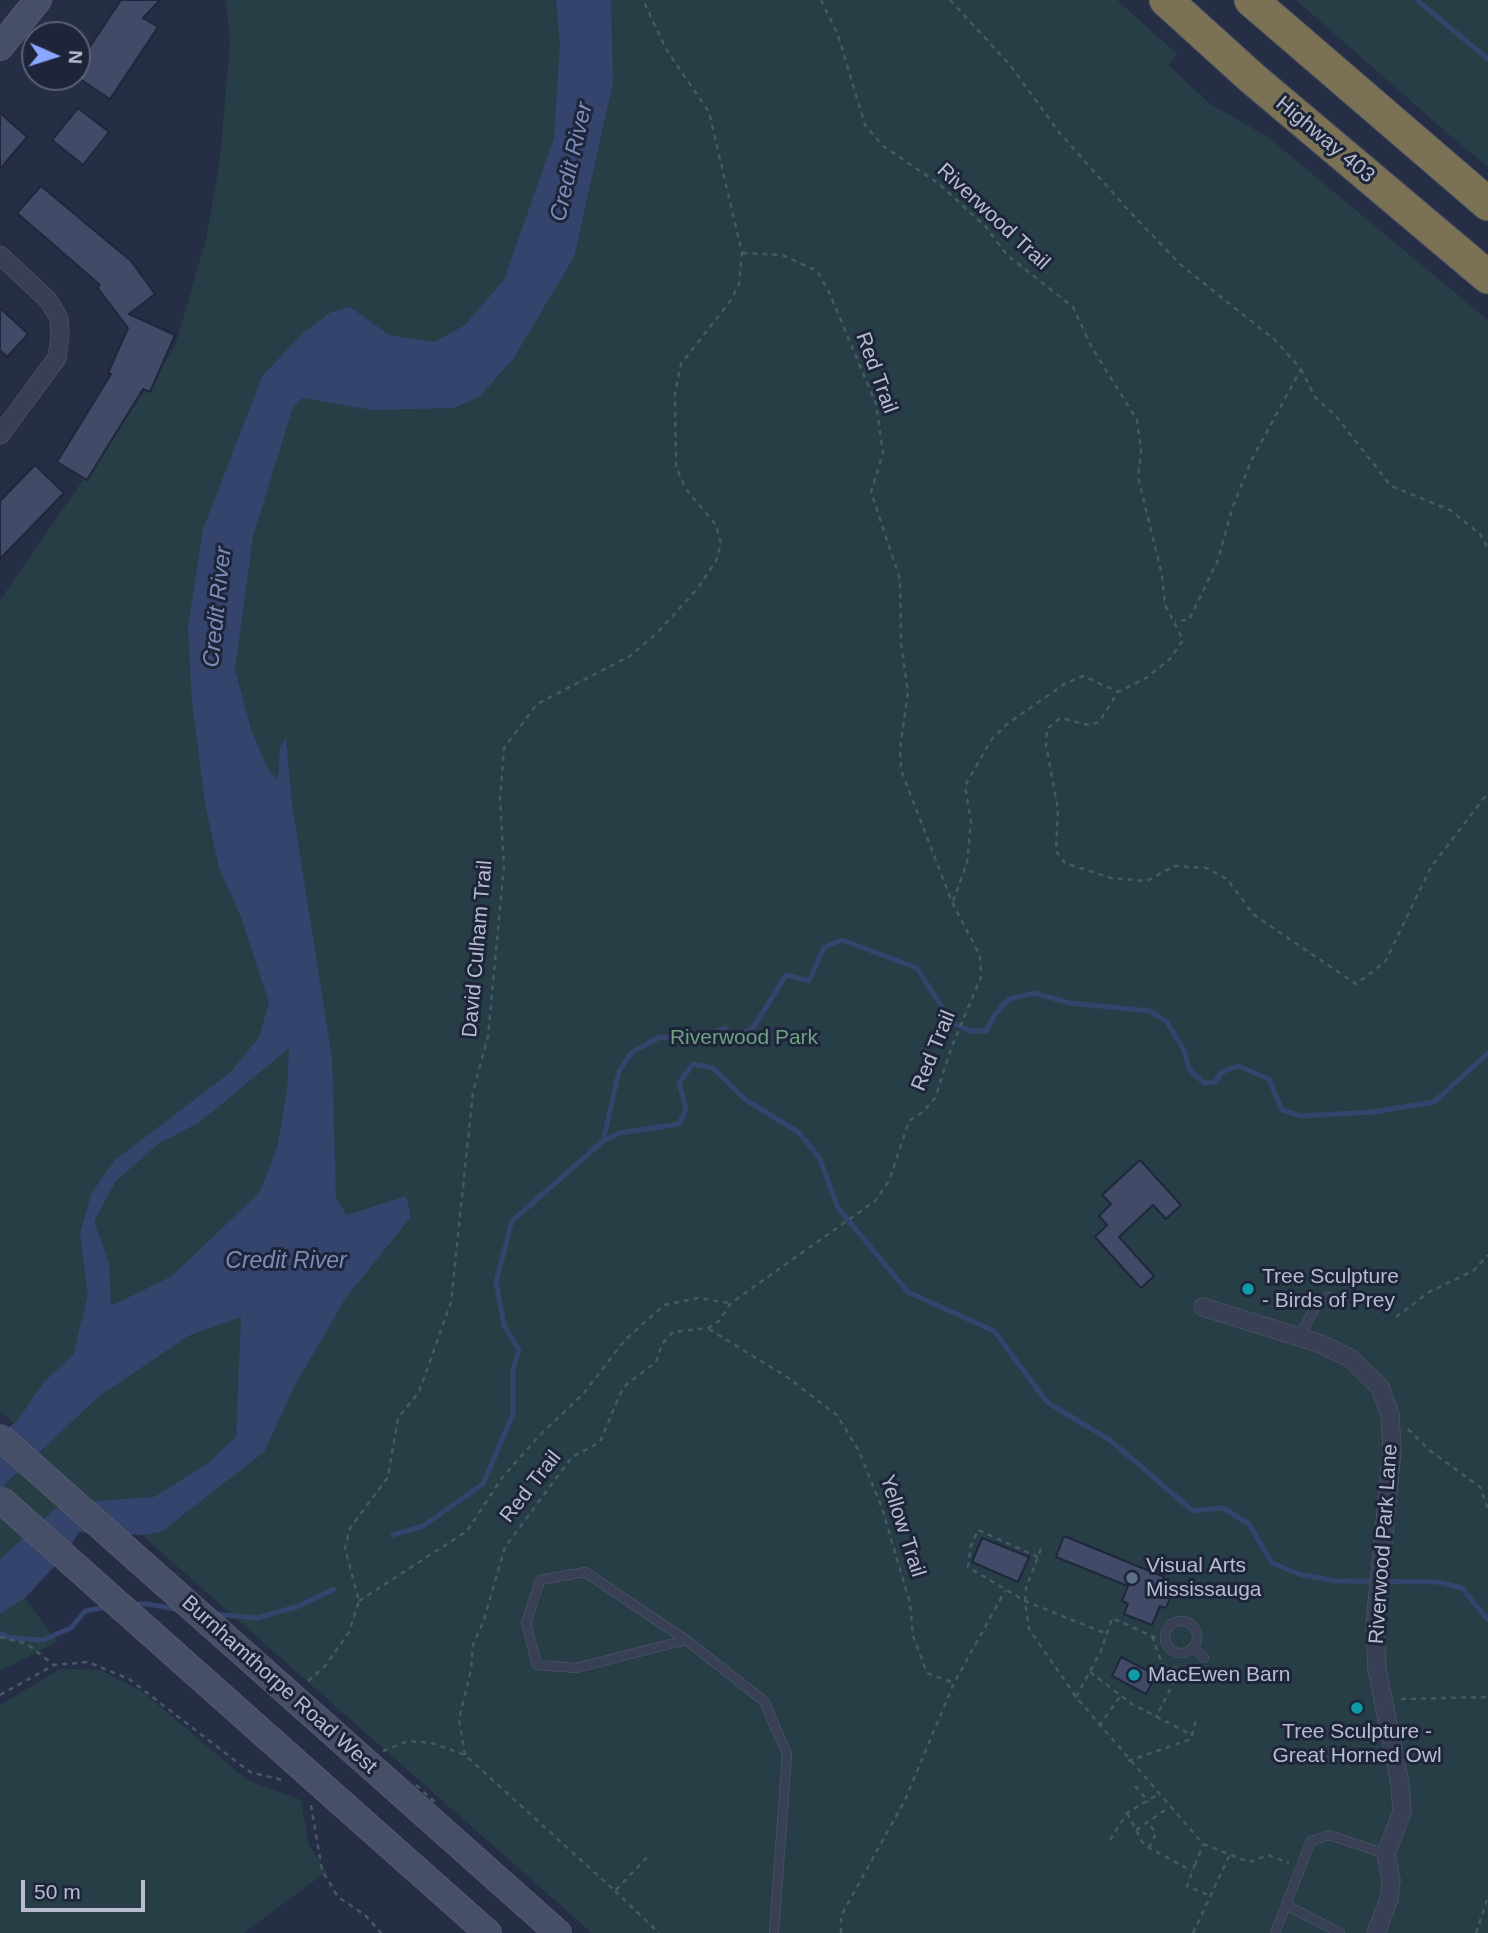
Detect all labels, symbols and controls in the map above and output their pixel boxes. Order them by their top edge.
north arrow [21,21,91,91]
text: N [65,50,86,64]
street label: Highway 403 [1270,91,1380,189]
water label: Credit River [545,100,599,224]
street label: Riverwood Trail [931,158,1055,276]
street label: Red Trail [850,329,902,417]
water label: Credit River [198,545,238,669]
street label: David Culham Trail [458,859,498,1039]
street label: Red Trail [907,1007,961,1095]
park label: Riverwood Park [670,1025,818,1051]
water label: Credit River [225,1248,347,1276]
place label: Tree Sculpture - Birds of Prey [1262,1264,1399,1314]
marker: Tree Sculpture - Birds of Prey [1240,1281,1256,1297]
street label: Riverwood Park Lane [1364,1443,1404,1645]
street label: Red Trail [495,1446,567,1528]
street label: Yellow Trail [874,1472,930,1580]
place label: Visual Arts Mississauga [1146,1553,1262,1603]
marker: Visual Arts Mississauga [1124,1570,1140,1586]
street label: Burnhamthorpe Road West [176,1591,382,1779]
place label: MacEwen Barn [1148,1662,1290,1688]
marker: MacEwen Barn [1126,1667,1142,1683]
marker: Tree Sculpture - Great Horned Owl [1349,1700,1365,1716]
place label: Tree Sculpture - Great Horned Owl [1272,1719,1442,1769]
scale bar [24,1867,149,1911]
text: 50 m [34,1880,81,1903]

